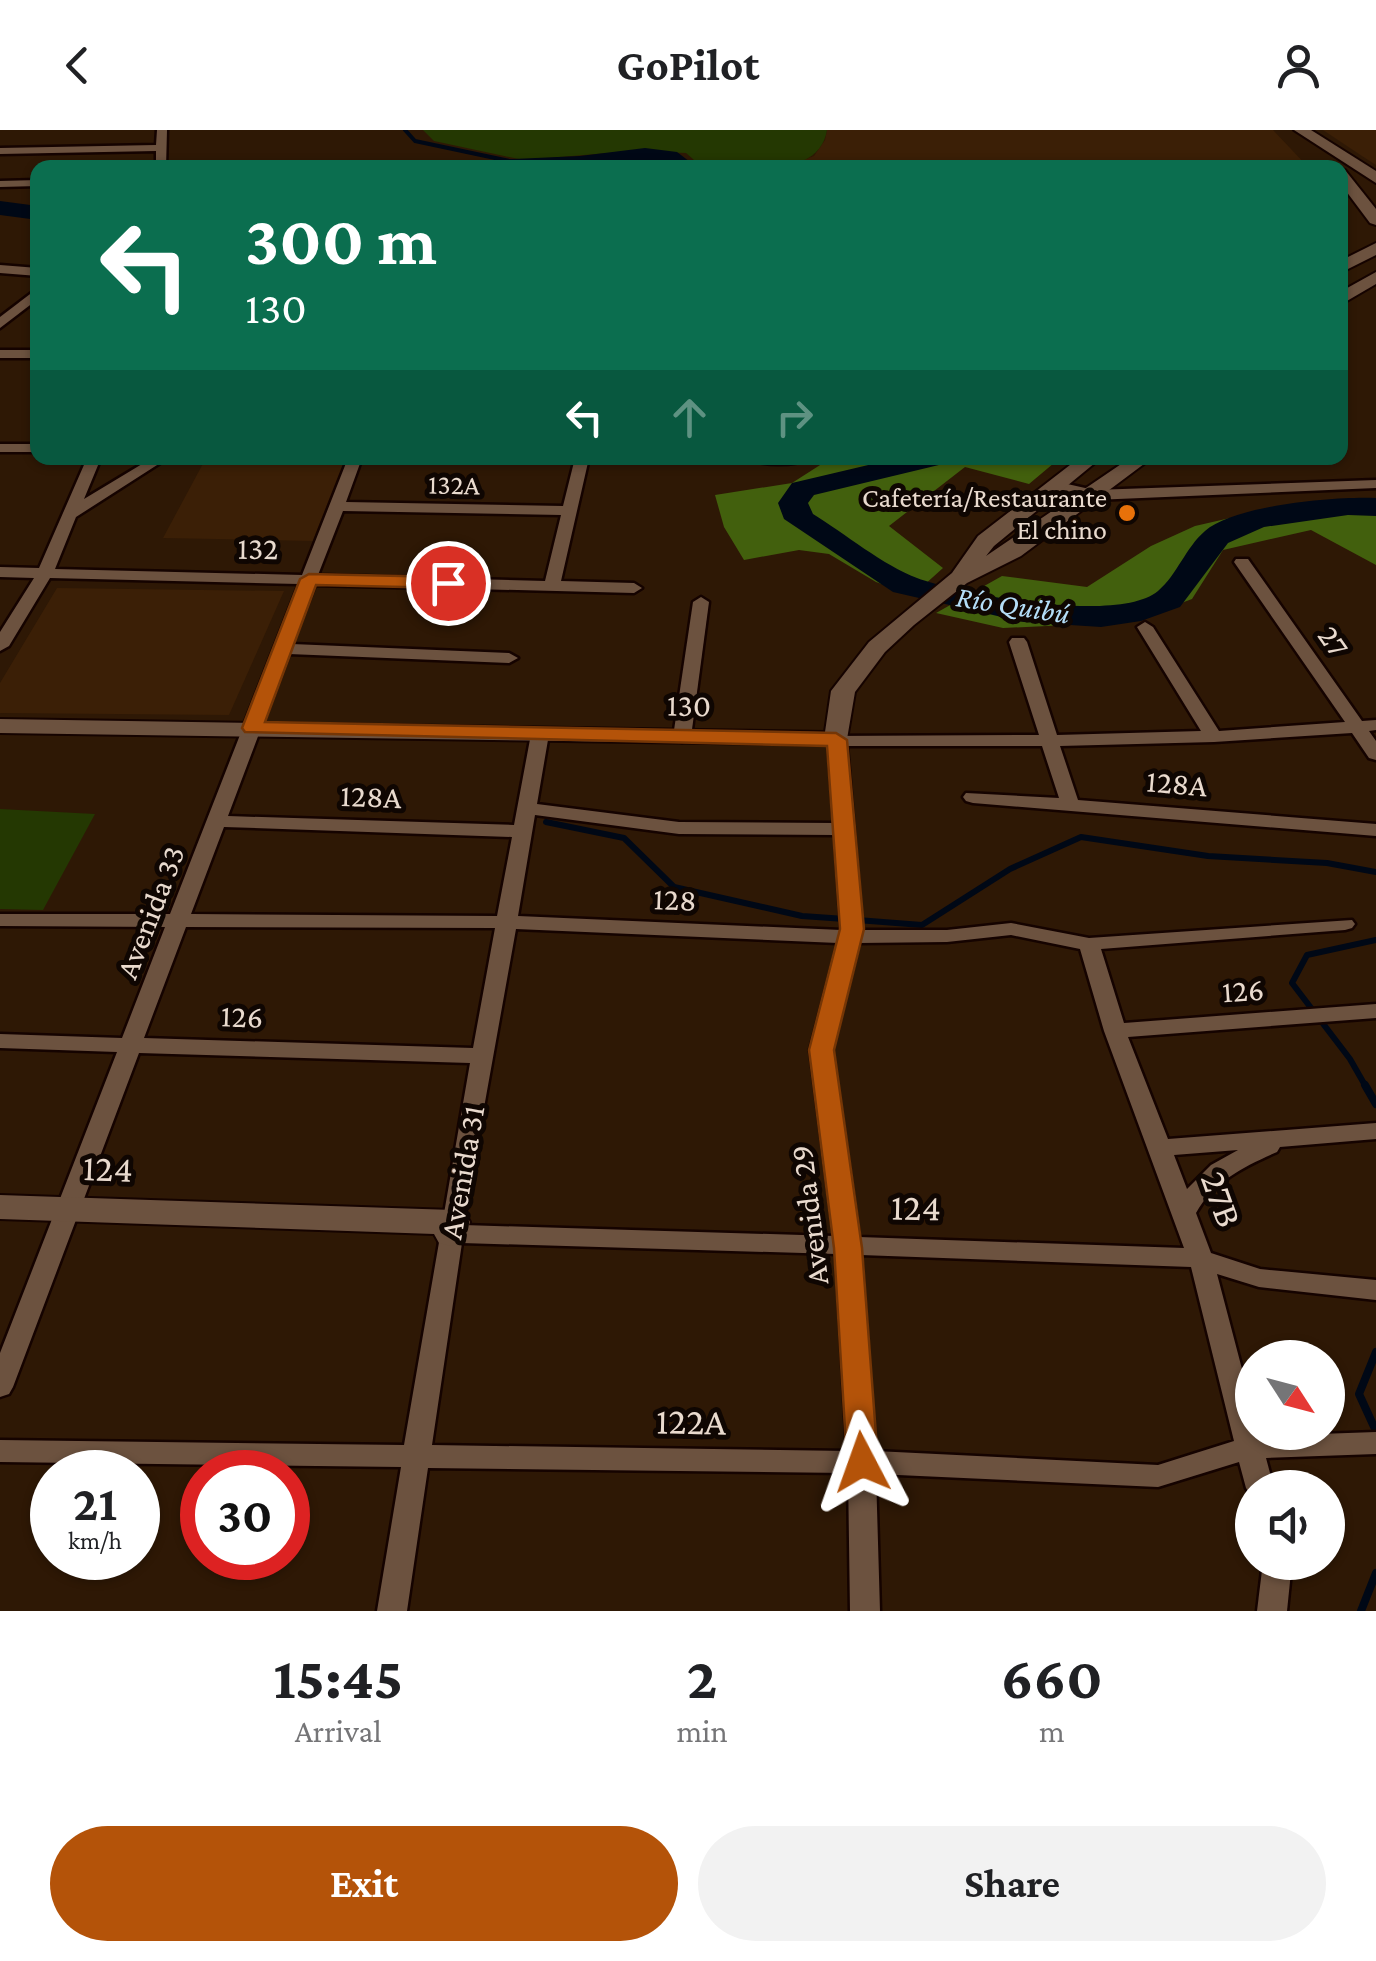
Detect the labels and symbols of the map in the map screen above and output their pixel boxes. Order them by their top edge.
street label: 132A [428,469,480,500]
place label: Cafetería/Restaurante El chino [862,482,1107,545]
marker: Cafetería/Restaurante El chino [1116,502,1138,524]
street label: 132 [237,530,279,566]
pin [406,541,491,626]
water label: Río Quibú [954,579,1072,630]
street label: 27 [1311,619,1357,664]
street label: 130 [667,687,711,723]
street label: 128A [1145,762,1210,804]
street label: 128A [340,777,403,815]
street label: Avenida 33 [108,840,192,984]
street label: 128 [653,880,697,918]
street label: 126 [1221,971,1265,1009]
street label: 126 [220,997,264,1035]
street label: Avenida 31 [433,1102,491,1242]
street label: Avenida 29 [783,1143,835,1287]
street label: 124 [82,1146,134,1190]
street label: 27B [1193,1166,1251,1232]
street label: 124 [891,1186,941,1228]
north arrow [1235,1340,1345,1450]
street label: 122A [656,1399,727,1443]
position arrow [810,1410,914,1514]
speed limit sign: 30 [180,1450,310,1580]

